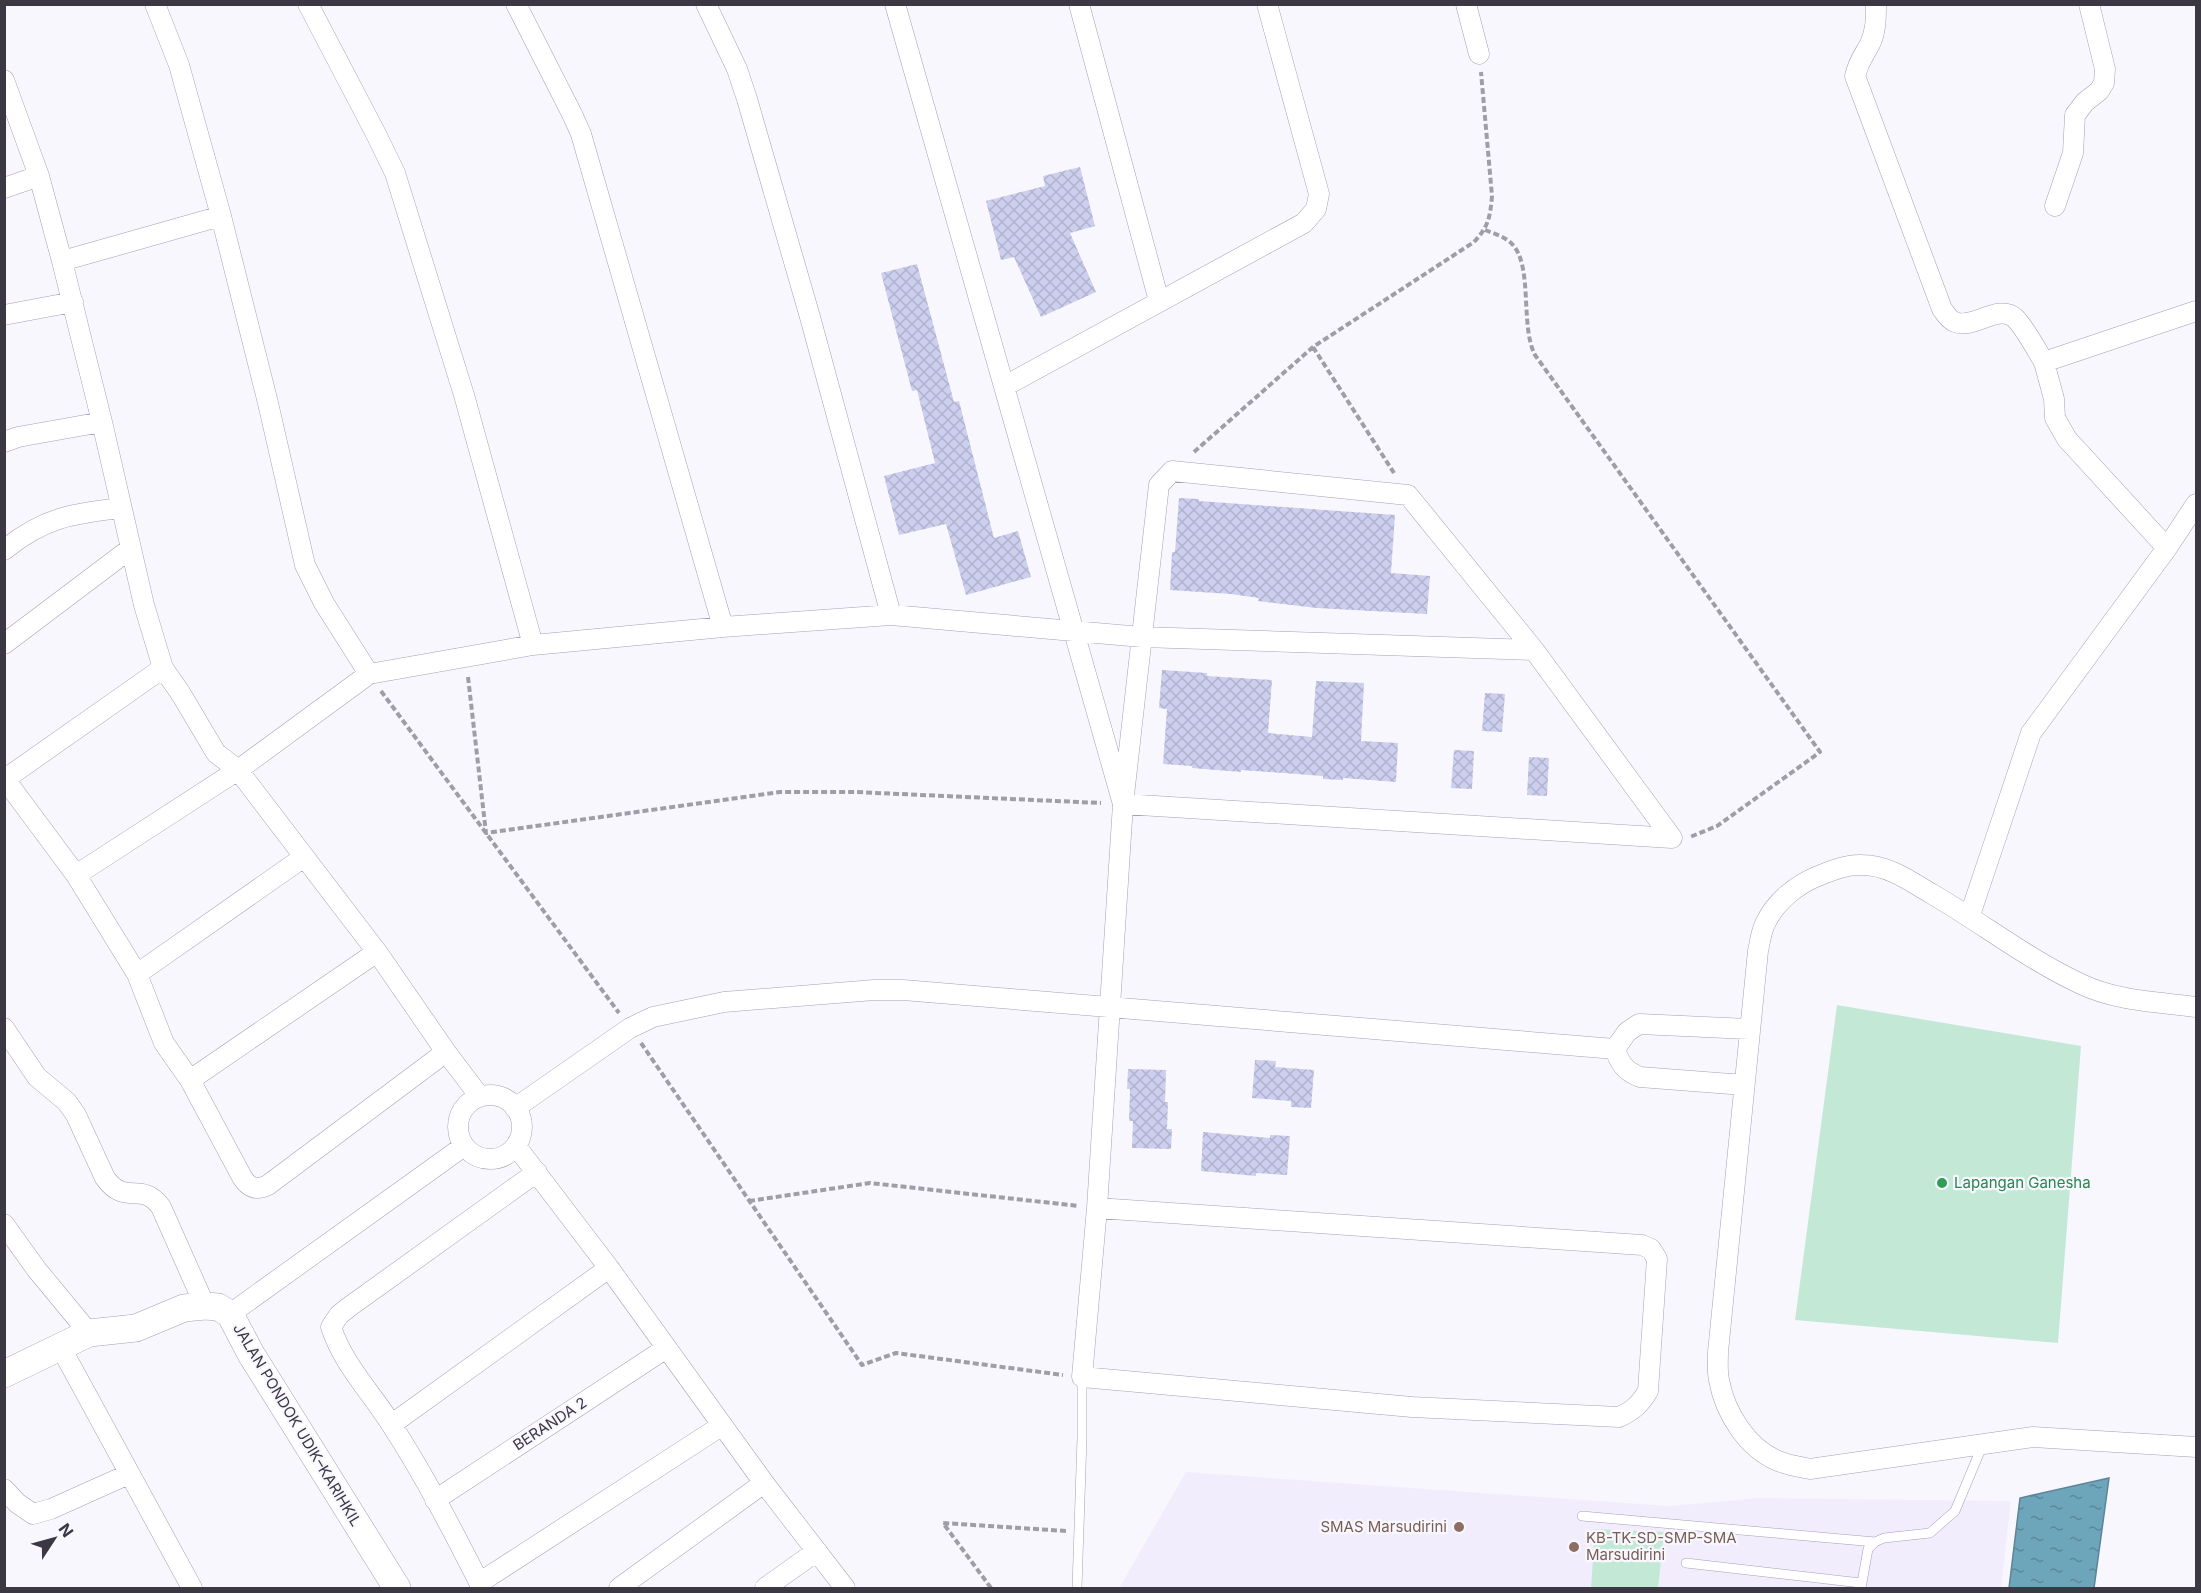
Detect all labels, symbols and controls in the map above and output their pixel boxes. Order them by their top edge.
place label: Lapangan Ganesha [1954,1173,2091,1192]
marker: Lapangan Ganesha [1935,1176,1949,1190]
street label: JALAN PONDOK UDIK–KARIHKIL [229,1320,366,1530]
street label: BERANDA 2 [509,1393,590,1454]
north arrow [24,1509,84,1569]
place label: SMAS Marsudirini [1320,1517,1447,1536]
text: N [54,1519,78,1541]
marker: SMAS Marsudirini [1452,1520,1466,1534]
place label: KB-TK-SD-SMP-SMA Marsudirini [1586,1528,1737,1564]
marker: KB-TK-SD-SMP-SMA Marsudirini [1567,1540,1581,1554]

